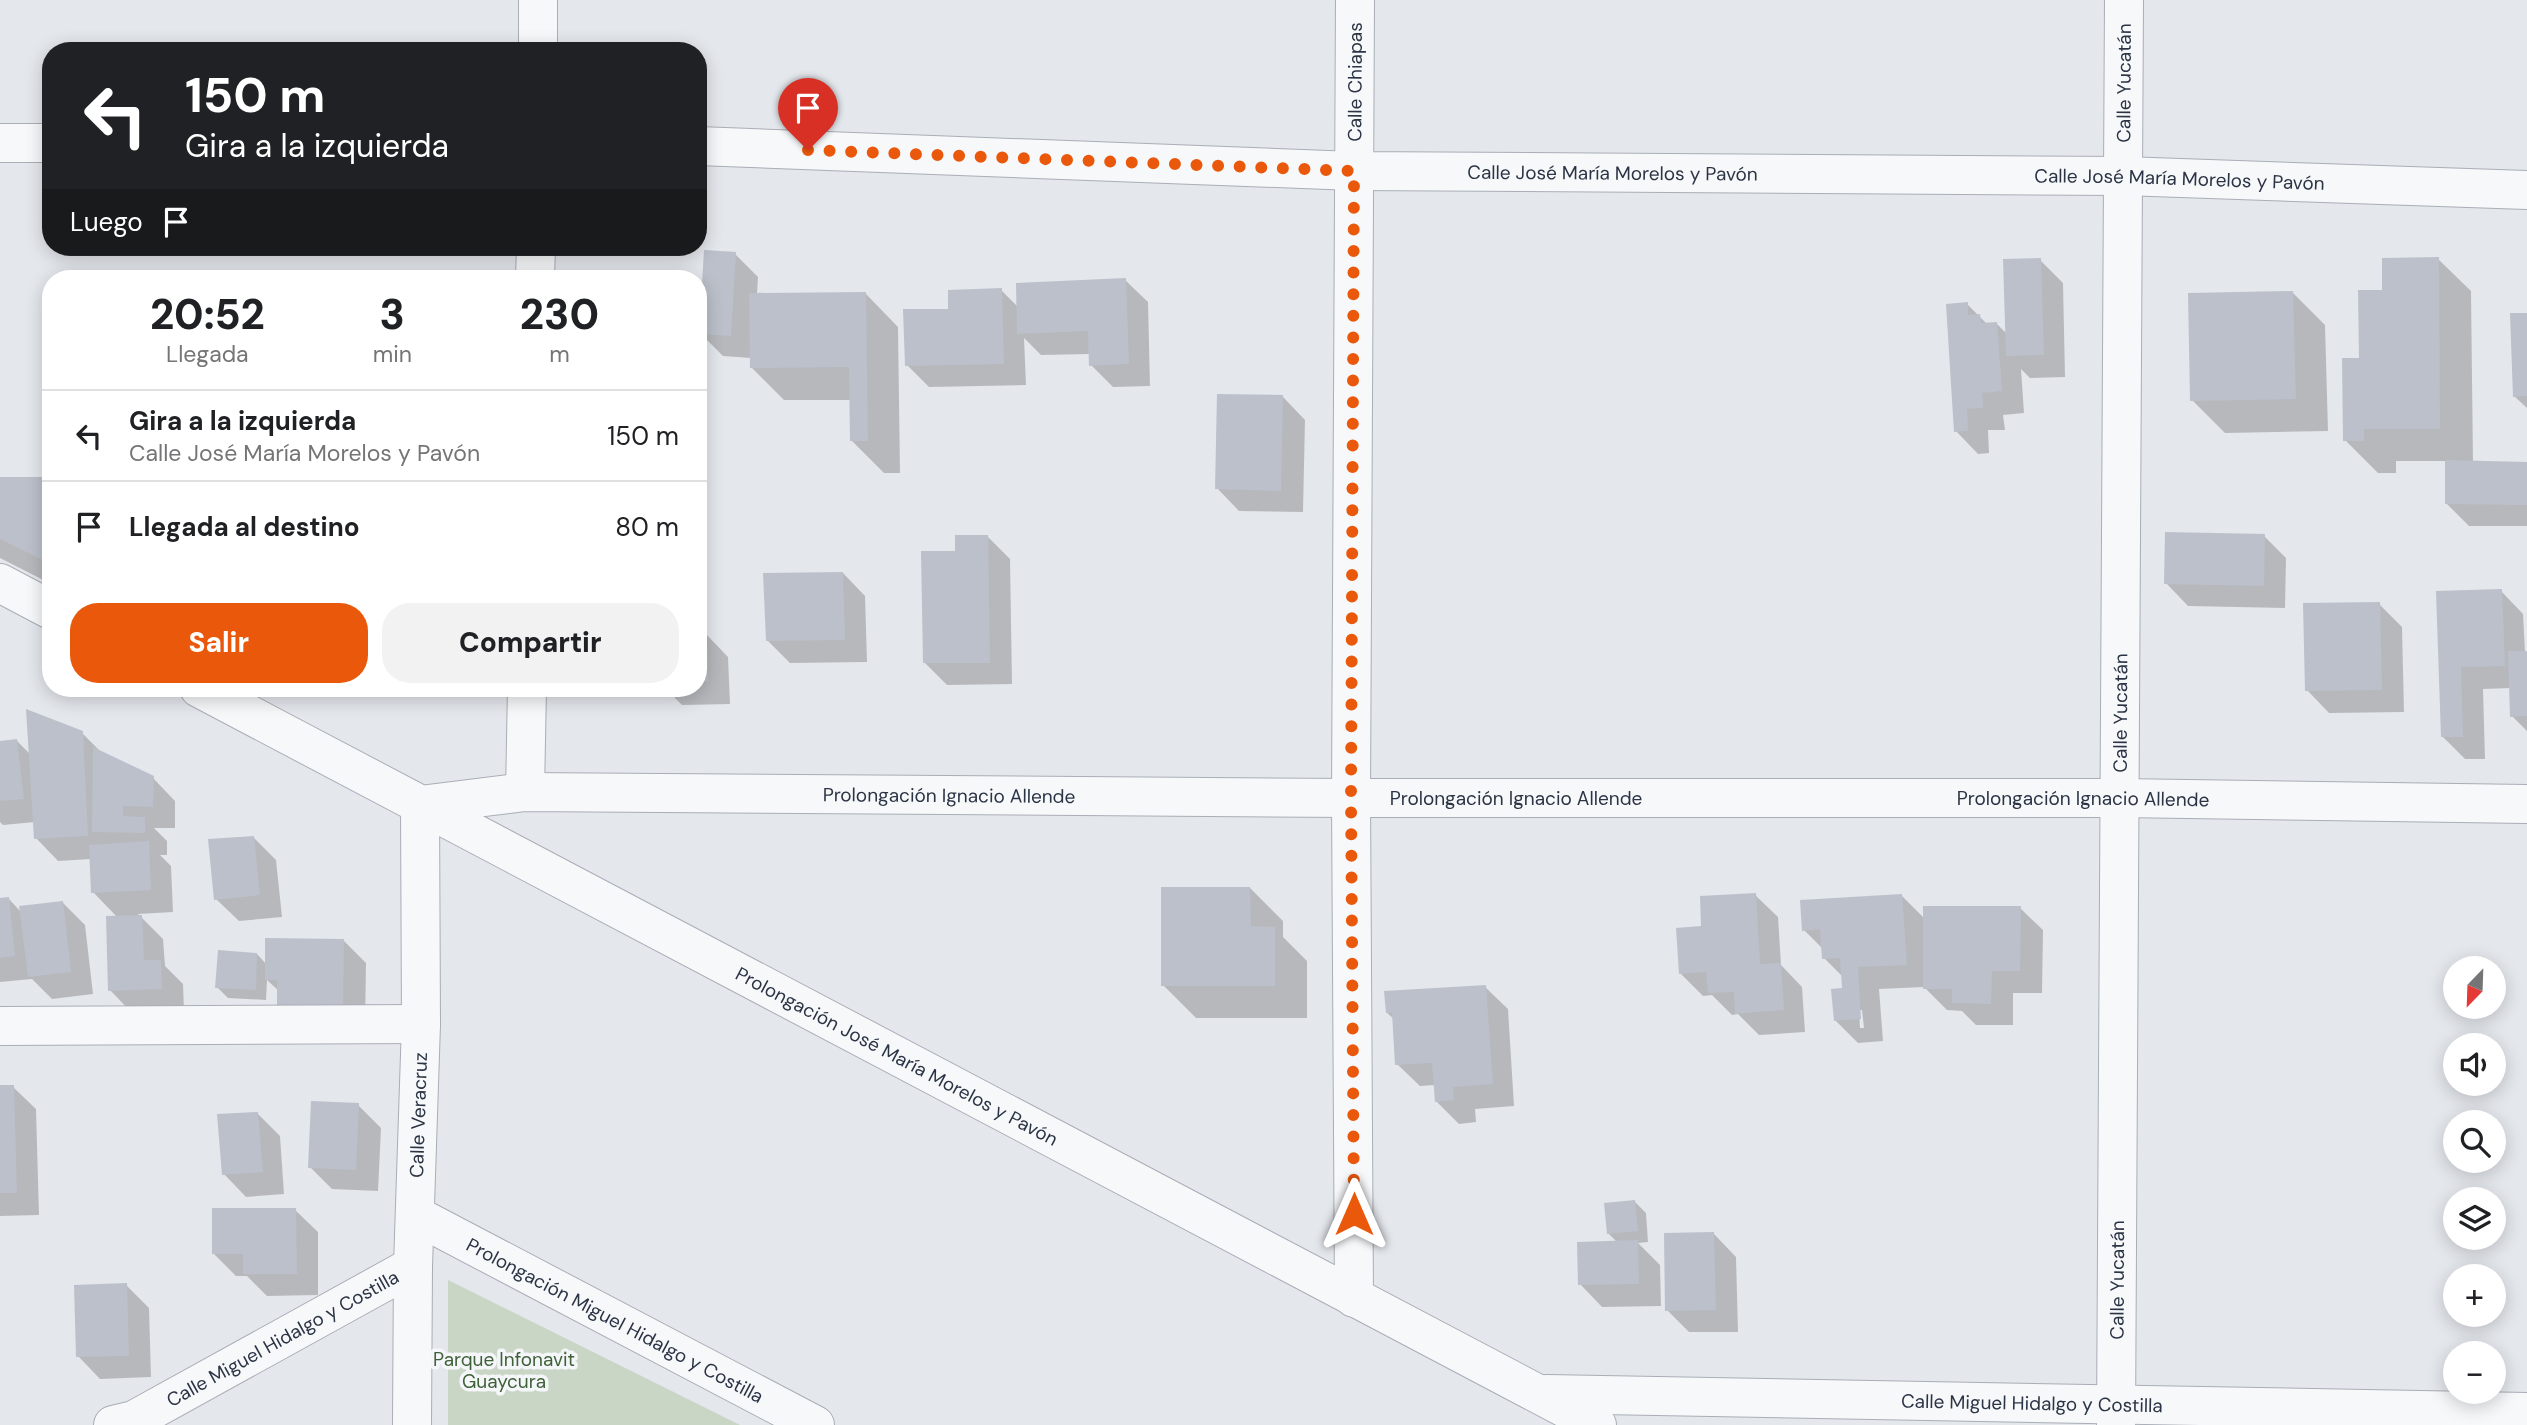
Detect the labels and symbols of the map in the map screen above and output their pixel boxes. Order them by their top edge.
street label: Calle Chiapas [1342,22,1367,142]
street label: Calle Yucatán [2111,23,2136,143]
pin [778,78,838,150]
street label: Calle José María Morelos y Pavón [1467,159,1758,186]
street label: Calle José María Morelos y Pavón [2034,163,2325,195]
street label: Calle Yucatán [2107,653,2133,773]
street label: Prolongación Ignacio Allende [823,782,1075,808]
street label: Prolongación Ignacio Allende [1390,786,1642,811]
street label: Prolongación Ignacio Allende [1957,786,2210,812]
north arrow [2443,956,2506,1018]
street label: Prolongación José María Morelos y Pavón [731,961,1063,1151]
street label: Calle Veracruz [403,1052,433,1178]
position arrow [1317,1177,1391,1251]
street label: Calle Yucatán [2104,1220,2130,1340]
street label: Prolongación Miguel Hidalgo y Costilla [462,1232,768,1408]
street label: Calle Miguel Hidalgo y Costilla [162,1264,403,1412]
park label: Parque Infonavit Guaycura [433,1347,575,1394]
street label: Calle Miguel Hidalgo y Costilla [1901,1388,2163,1418]

